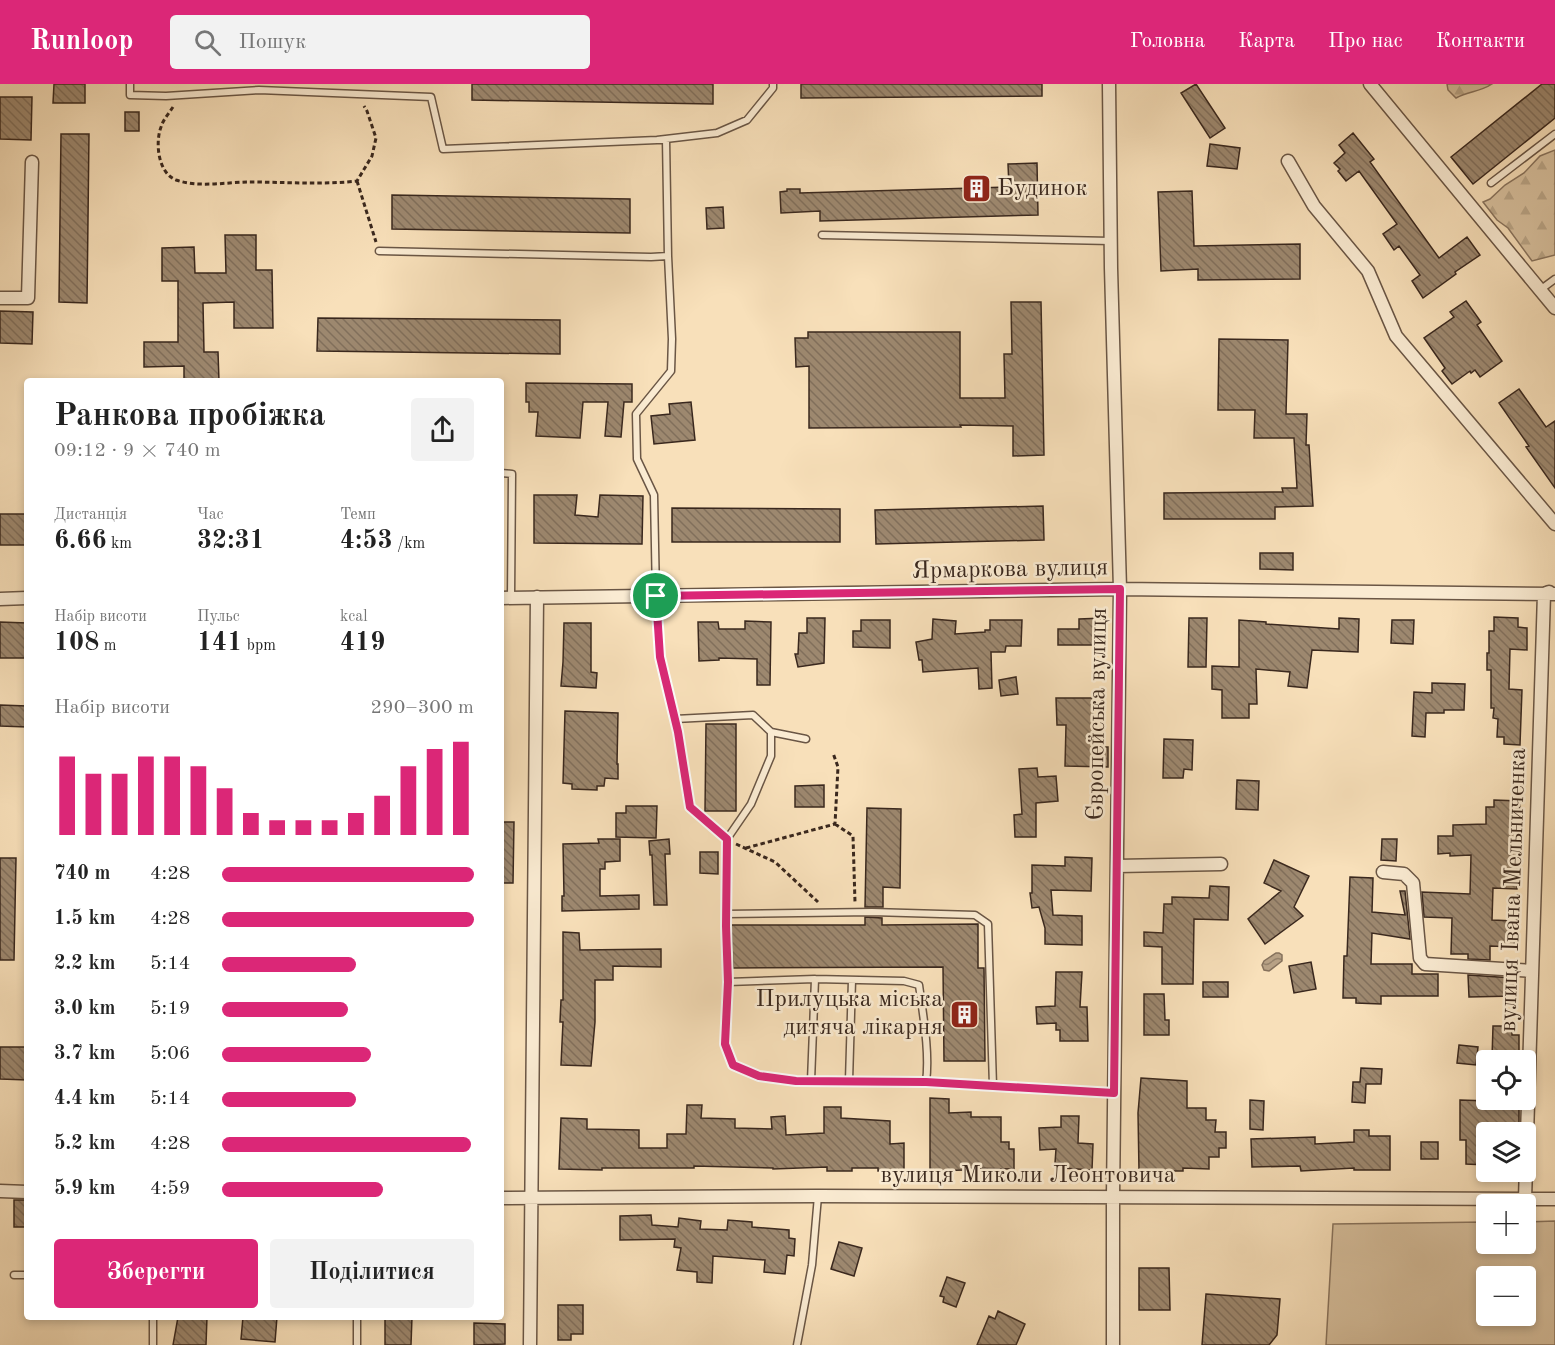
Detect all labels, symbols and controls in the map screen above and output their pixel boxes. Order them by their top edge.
search box [170,15,590,69]
icon: search [191,26,224,59]
text: Runloop [30,28,134,56]
text: Пошук [239,31,306,53]
text: Головна [1130,31,1205,52]
text: Карта [1238,31,1295,52]
text: Про нас [1328,31,1403,52]
text: Контакти [1436,31,1525,52]
building icon: Будинок [960,173,992,205]
place label: Будинок [997,177,1087,201]
button: share [411,398,474,461]
text: Ранкова пробіжка [54,400,326,433]
text: 09:12 · 9 × 740 m [54,441,221,461]
text: Дистанція [54,507,127,523]
text: Час [197,507,224,523]
text: Темп [340,507,376,523]
text: 6.66 [54,528,107,554]
text: 32:31 [197,528,265,554]
text: 4:53 [340,528,393,554]
text: km [107,536,132,552]
text: /km [393,536,425,552]
street label: Ярмаркова вулиця [912,556,1108,584]
pin [630,570,681,621]
icon: arrive [639,579,672,612]
street label: Європейська вулиця [1084,607,1112,821]
text: Набір висоти [54,609,147,625]
text: Пульс [197,609,240,625]
text: kcal [340,609,368,625]
text: 108 [54,630,99,656]
text: 141 [197,630,242,656]
text: 419 [340,630,385,656]
text: m [99,638,116,654]
text: bpm [242,638,276,654]
text: Набір висоти [54,698,170,718]
text: 290–300 m [371,698,474,718]
street label: вулиця Івана Мельниченка [1497,747,1531,1032]
text: 740 m [54,864,110,884]
text: 4:28 [150,864,190,884]
text: 1.5 km [54,909,116,929]
text: 4:28 [150,909,190,929]
text: 2.2 km [54,954,116,974]
text: 5:14 [150,954,190,974]
place label: Прилуцька міська дитяча лікарня [756,988,943,1040]
building icon: Прилуцька міська дитяча лікарня [948,998,980,1030]
text: 3.0 km [54,999,116,1019]
text: 5:19 [150,999,190,1019]
text: 3.7 km [54,1044,116,1064]
text: 5:06 [150,1044,190,1064]
map controls [1476,1050,1536,1326]
button: locate [1476,1050,1536,1110]
text: 4.4 km [54,1089,116,1109]
text: 5:14 [150,1089,190,1109]
button: layers [1476,1122,1536,1182]
text: 5.2 km [54,1134,116,1154]
text: 4:28 [150,1134,190,1154]
street label: вулиця Миколи Леонтовича [880,1164,1176,1188]
text: 5.9 km [54,1179,116,1199]
text: 4:59 [150,1179,190,1199]
button: + [1476,1194,1536,1254]
button: Зберегти [54,1239,258,1308]
button: Поділитися [270,1239,474,1308]
button: − [1476,1266,1536,1326]

